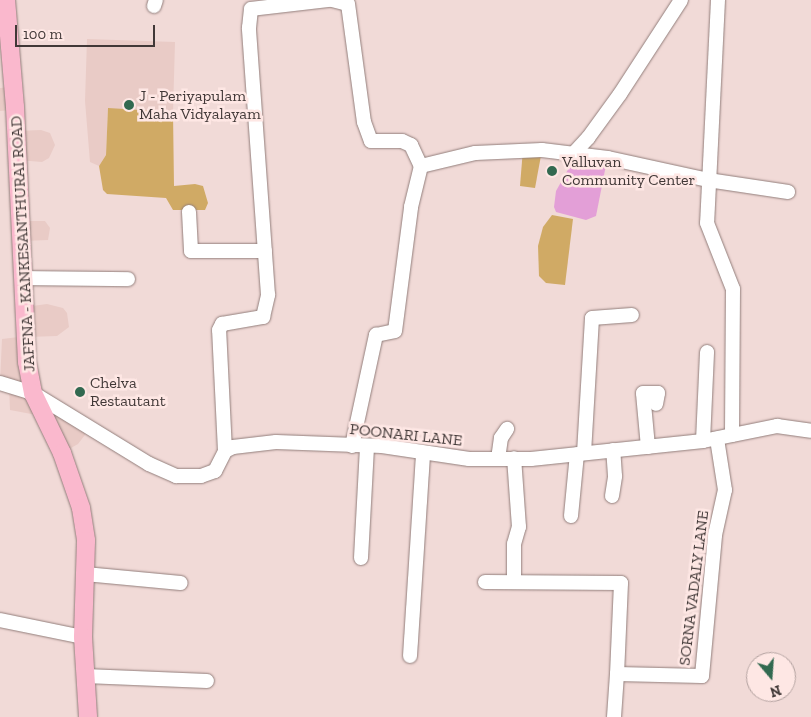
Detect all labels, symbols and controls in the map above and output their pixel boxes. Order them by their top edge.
scale bar [18,15,158,47]
text: 100 m [23,25,62,43]
place label: J - Periyapulam Maha Vidyalayam [139,86,261,124]
marker: J - Periyapulam Maha Vidyalayam [123,99,135,111]
street label: JAFFNA - KANKESANTHURAI ROAD [7,115,39,373]
place label: Valluvan Community Center [562,152,696,190]
marker: Valluvan Community Center [546,165,558,177]
place label: Chelva Restautant [90,373,166,411]
marker: Chelva Restautant [74,386,86,398]
street label: POONARI LANE [349,420,463,450]
street label: SORNA VADALY LANE [675,509,713,667]
north arrow [746,652,796,702]
text: N [768,681,783,701]

